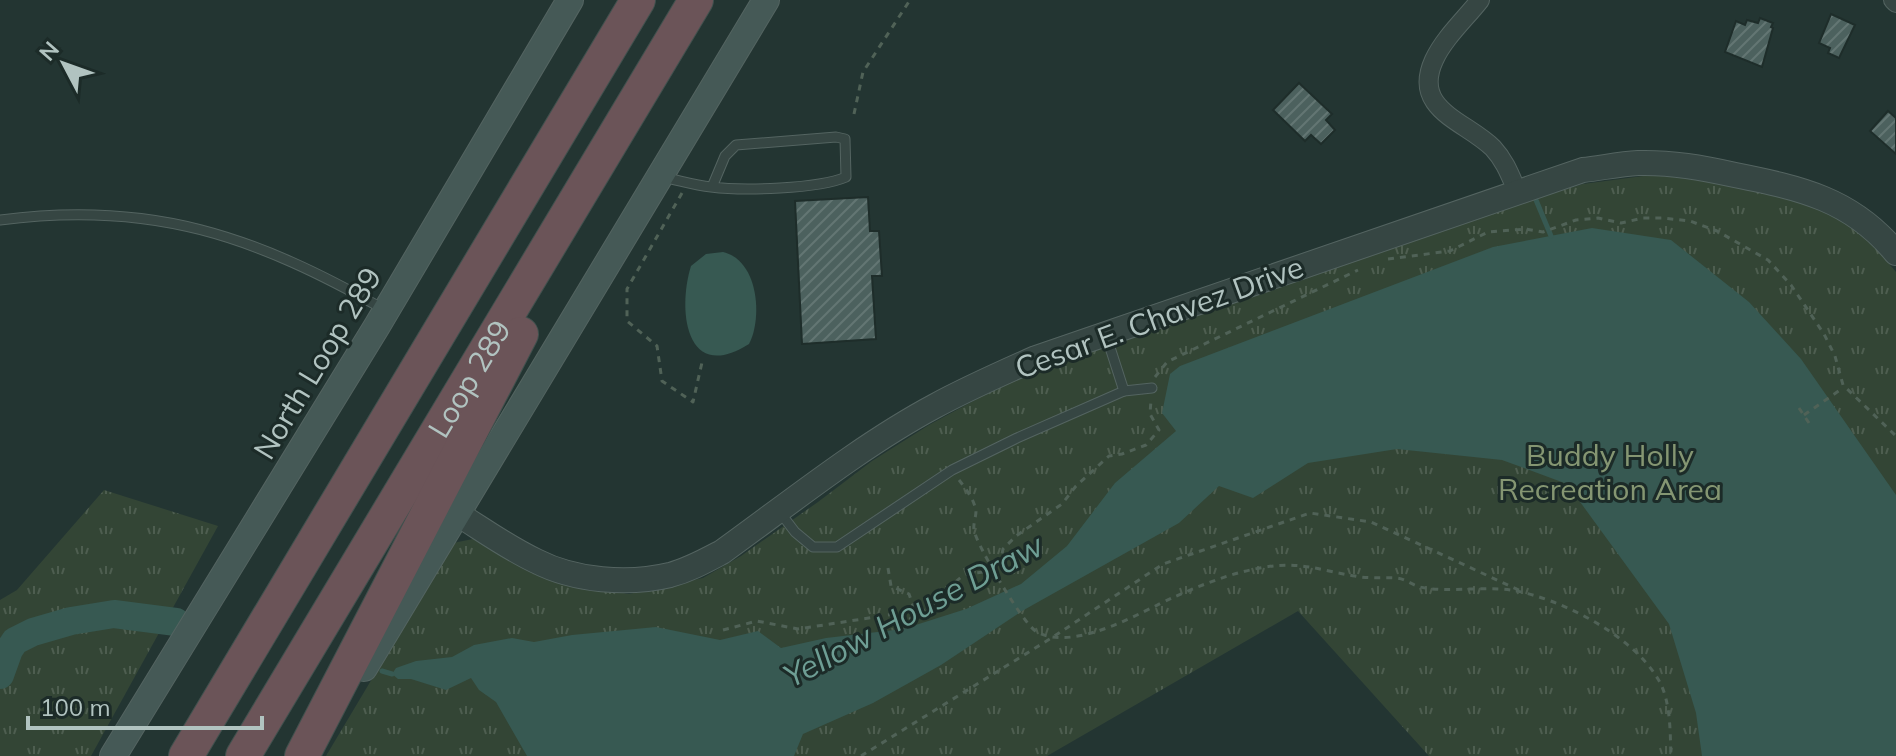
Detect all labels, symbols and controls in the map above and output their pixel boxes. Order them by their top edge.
north arrow [24,24,104,104]
text: N [33,35,65,66]
street label: Cesar E. Chavez Drive [1010,247,1308,387]
street label: North Loop 289 [245,260,389,466]
street label: Loop 289 [419,313,519,444]
park label: Buddy Holly Recreation Area [1498,436,1722,508]
water label: Yellow House Draw [776,524,1051,695]
scale bar [28,680,262,730]
text: 100 m [40,692,111,722]

